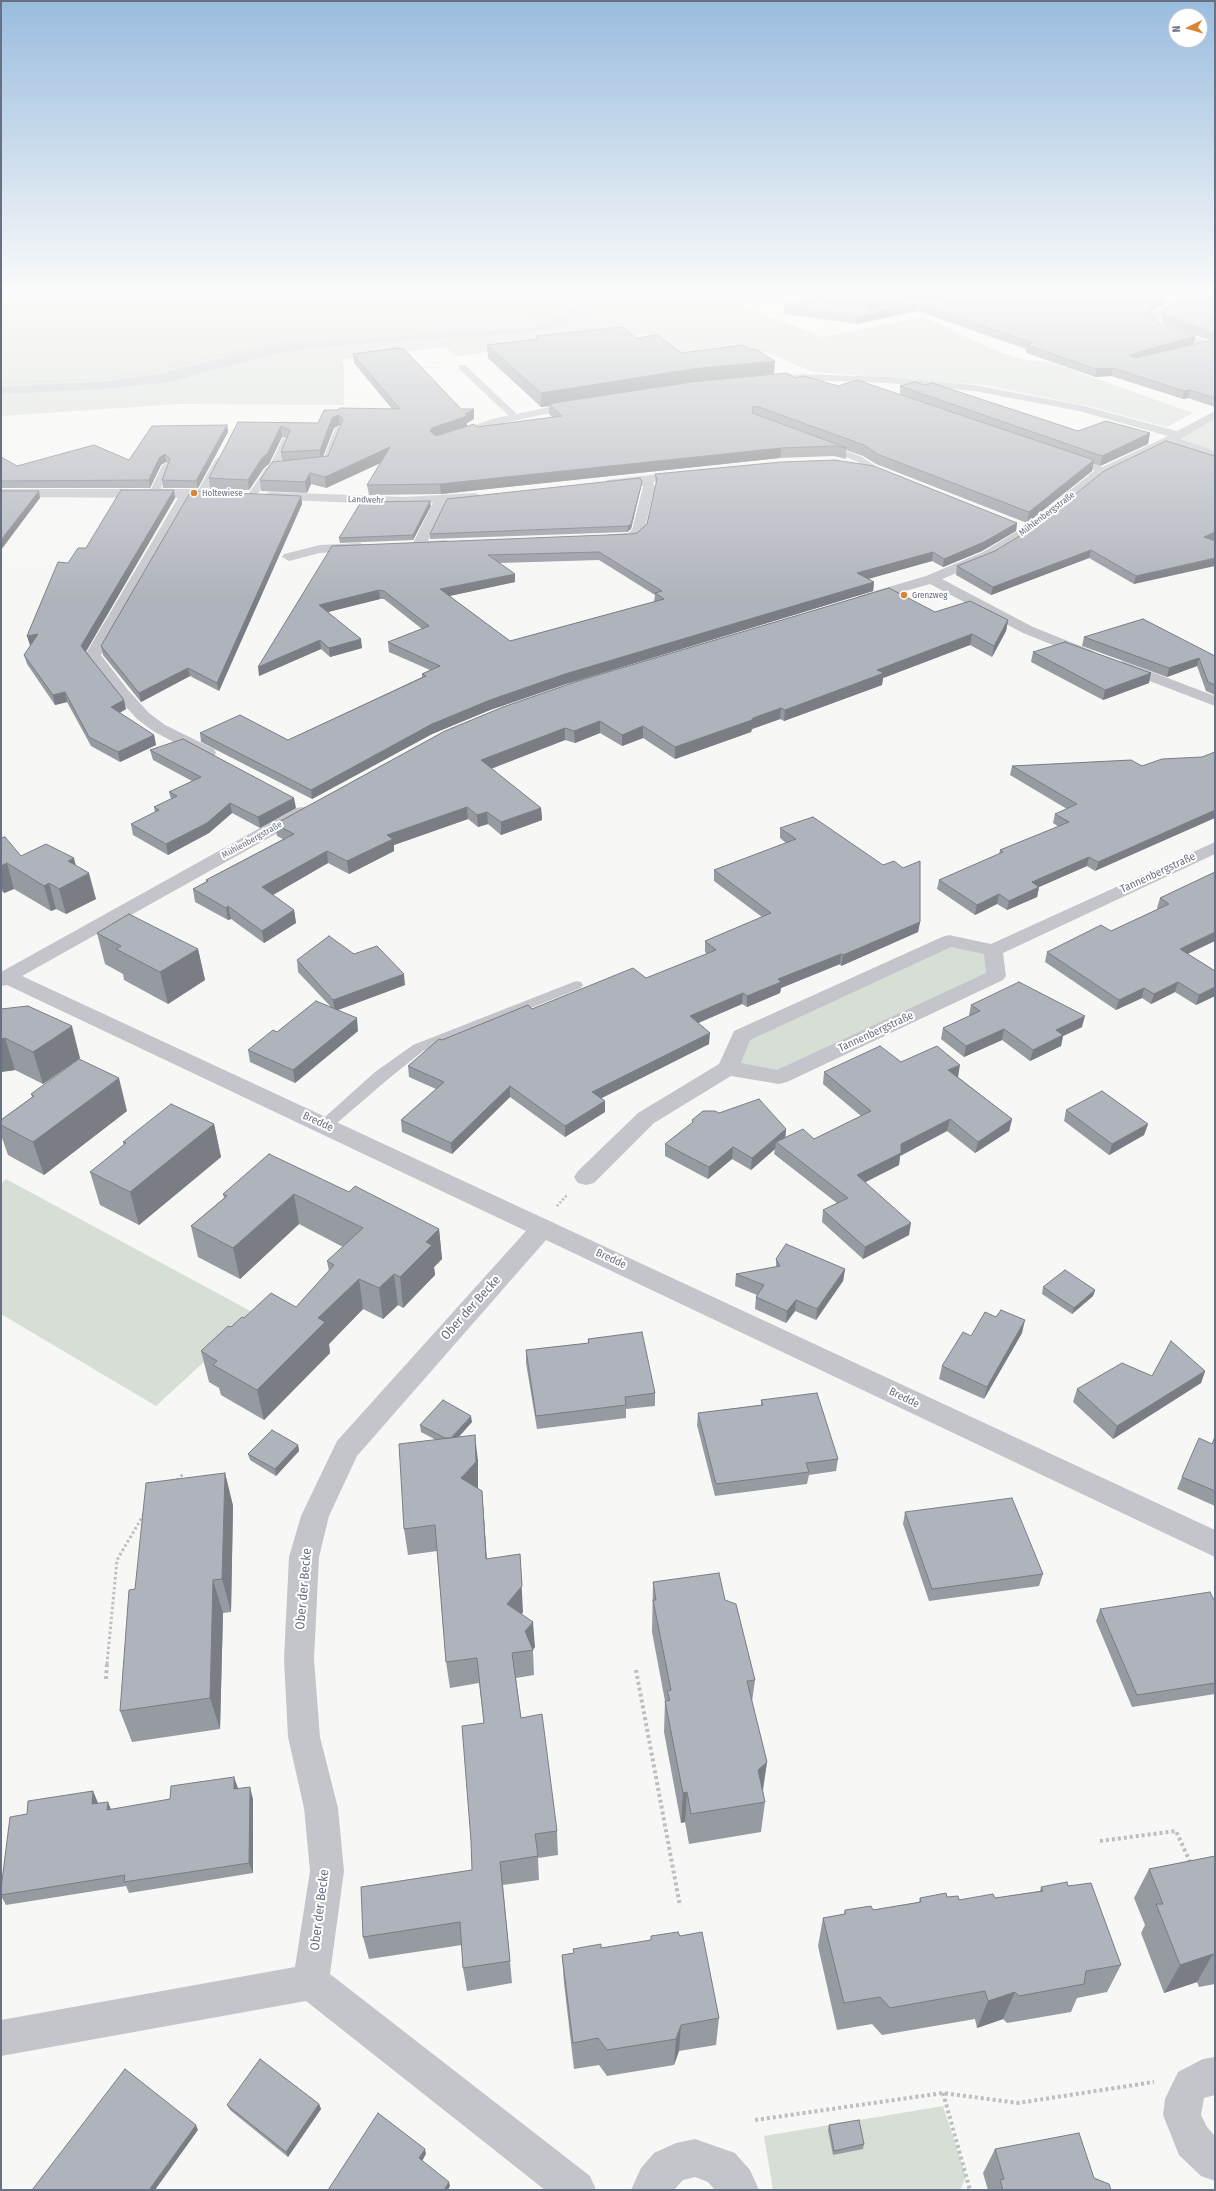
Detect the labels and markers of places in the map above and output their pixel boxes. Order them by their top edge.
marker: Holtewiese [189,488,199,498]
place label: Holtewiese [202,488,243,498]
marker: Grenzweg [899,590,909,600]
place label: Grenzweg [912,590,947,600]

